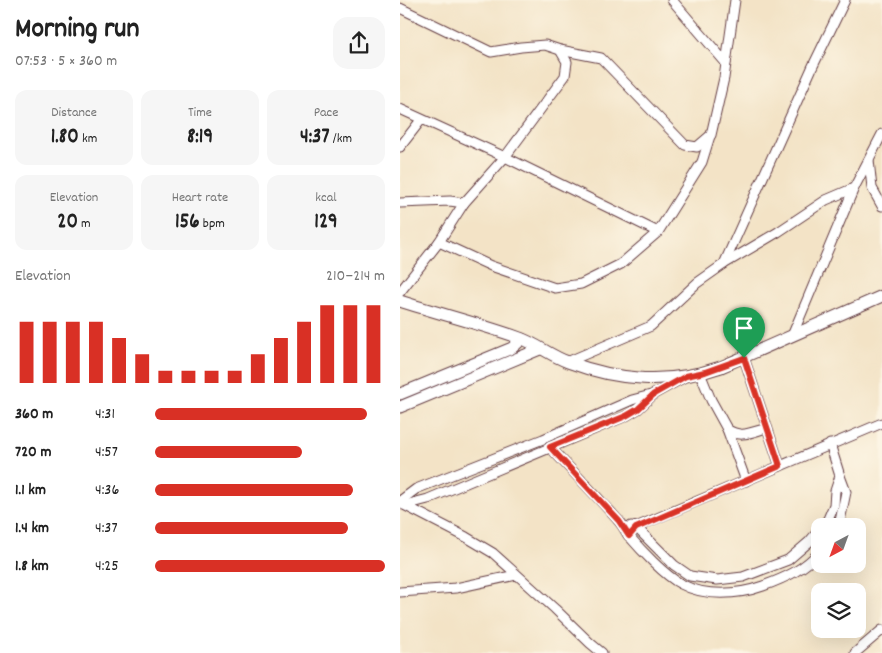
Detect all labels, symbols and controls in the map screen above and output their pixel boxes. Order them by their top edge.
text: Morning run [15,11,139,51]
button: share [333,17,385,69]
text: 07:53 · 5 × 360 m [15,50,117,73]
text: Distance [51,103,97,123]
text: Time [188,103,212,123]
text: Pace [314,103,338,123]
text: 1.80 [51,123,79,153]
text: 8:19 [187,123,213,153]
text: 4:37 [300,123,330,153]
text: km [79,129,97,149]
text: /km [330,129,352,149]
text: Elevation [50,188,98,208]
text: Heart rate [172,188,228,208]
text: kcal [315,188,337,208]
text: 20 [57,208,78,238]
text: 156 [175,208,200,238]
text: 129 [314,208,338,238]
text: m [78,214,91,234]
text: bpm [200,214,225,234]
text: Elevation [15,265,71,288]
text: 210–214 m [326,265,385,288]
pin [723,307,765,358]
icon: arrive [730,314,758,342]
text: 360 m [15,403,53,426]
text: 4:31 [95,403,115,426]
text: 720 m [15,441,52,464]
text: 4:57 [95,441,118,464]
text: 1.1 km [15,479,46,502]
text: 4:36 [95,479,119,502]
text: 1.4 km [15,517,49,540]
text: 4:37 [95,517,118,540]
north arrow [811,518,866,572]
map controls [811,518,866,638]
text: 1.8 km [15,555,49,578]
text: 4:25 [95,555,119,578]
button: layers [811,583,866,638]

